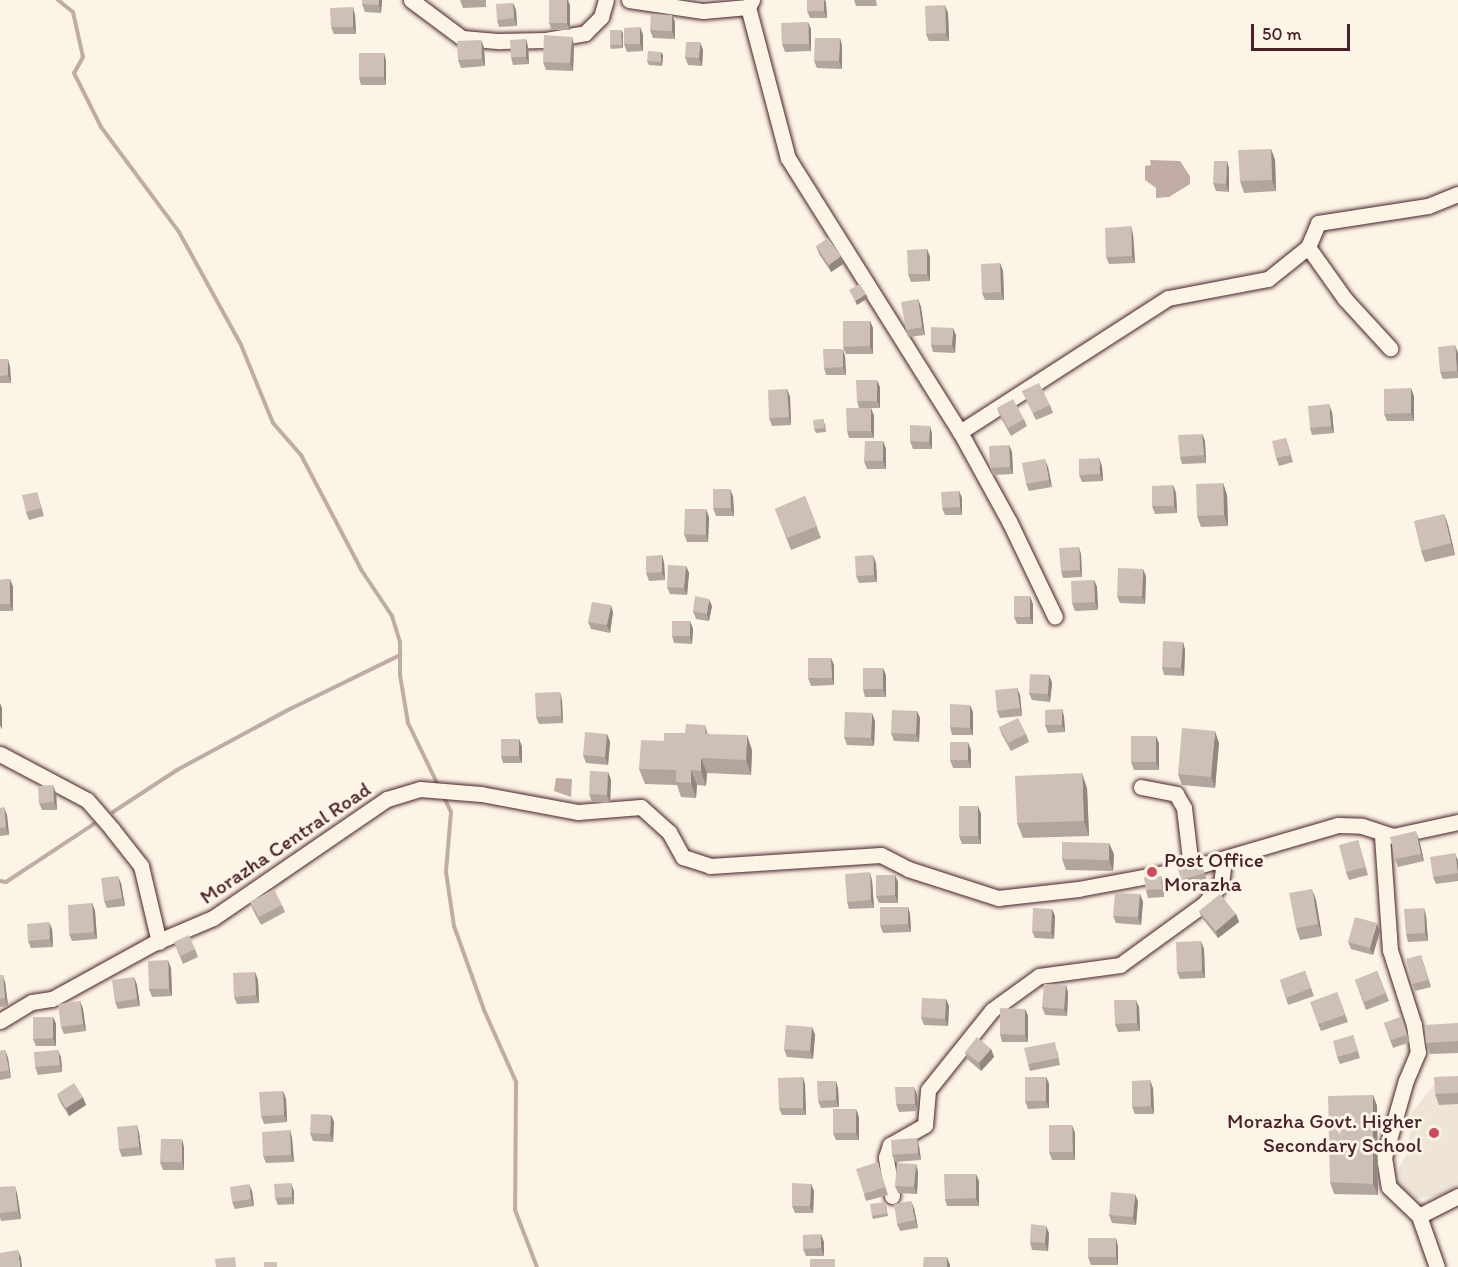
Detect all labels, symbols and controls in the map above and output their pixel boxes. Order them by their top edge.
scale bar [1254,12,1353,50]
text: 50 m [1262,23,1302,45]
street label: Morazha Central Road [195,777,375,909]
place label: Post Office Morazha [1164,847,1264,897]
marker: Post Office Morazha [1145,865,1159,879]
place label: Morazha Govt. Higher Secondary School [1227,1108,1422,1158]
marker: Morazha Govt. Higher Secondary School [1427,1126,1441,1140]

